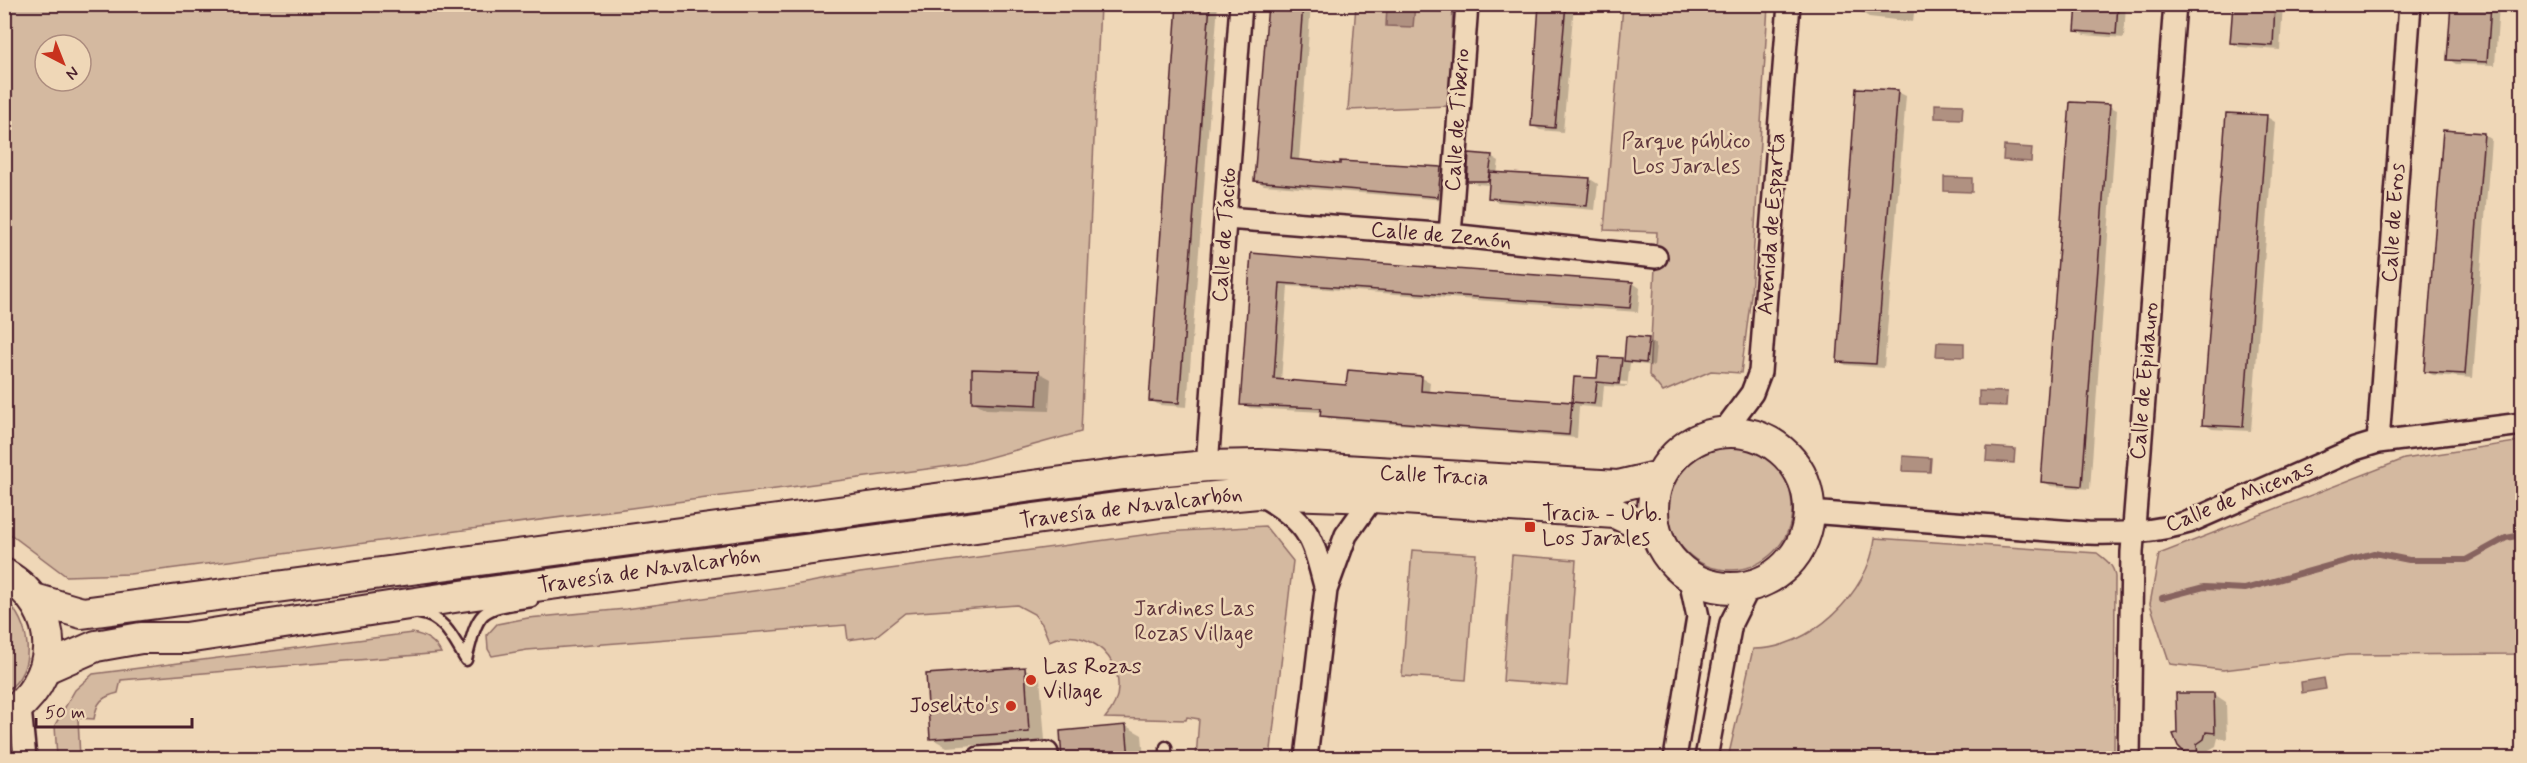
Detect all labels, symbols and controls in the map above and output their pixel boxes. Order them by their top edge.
north arrow [33,33,93,93]
street label: Calle de Tiberio [1439,47,1477,192]
text: N [61,62,83,84]
park label: Parque público Los Jarales [1621,128,1751,181]
street label: Avenida de Esparta [1752,132,1792,316]
street label: Calle de Eros [2376,162,2412,284]
street label: Calle de Tácito [1206,167,1244,303]
street label: Calle de Zenón [1370,216,1512,256]
street label: Calle de Epidauro [2124,301,2166,461]
street label: Calle de Micenas [2162,454,2319,540]
street label: Calle Tracia [1379,459,1489,493]
street label: Travesía de Navalcarbón [1018,480,1244,536]
place label: Tracia - Urb. Los Jarales [1542,500,1662,553]
marker: Tracia - Urb. Los Jarales [1523,520,1537,534]
street label: Travesía de Navalcarbón [536,542,762,600]
park label: Jardines Las Rozas Village [1134,595,1255,649]
place label: Las Rozas Village [1043,653,1142,707]
marker: Las Rozas Village [1024,673,1038,687]
scale bar [36,691,192,729]
place label: Joselito's [909,692,999,720]
marker: Joselito's [1004,699,1018,713]
text: 50 m [45,701,85,725]

